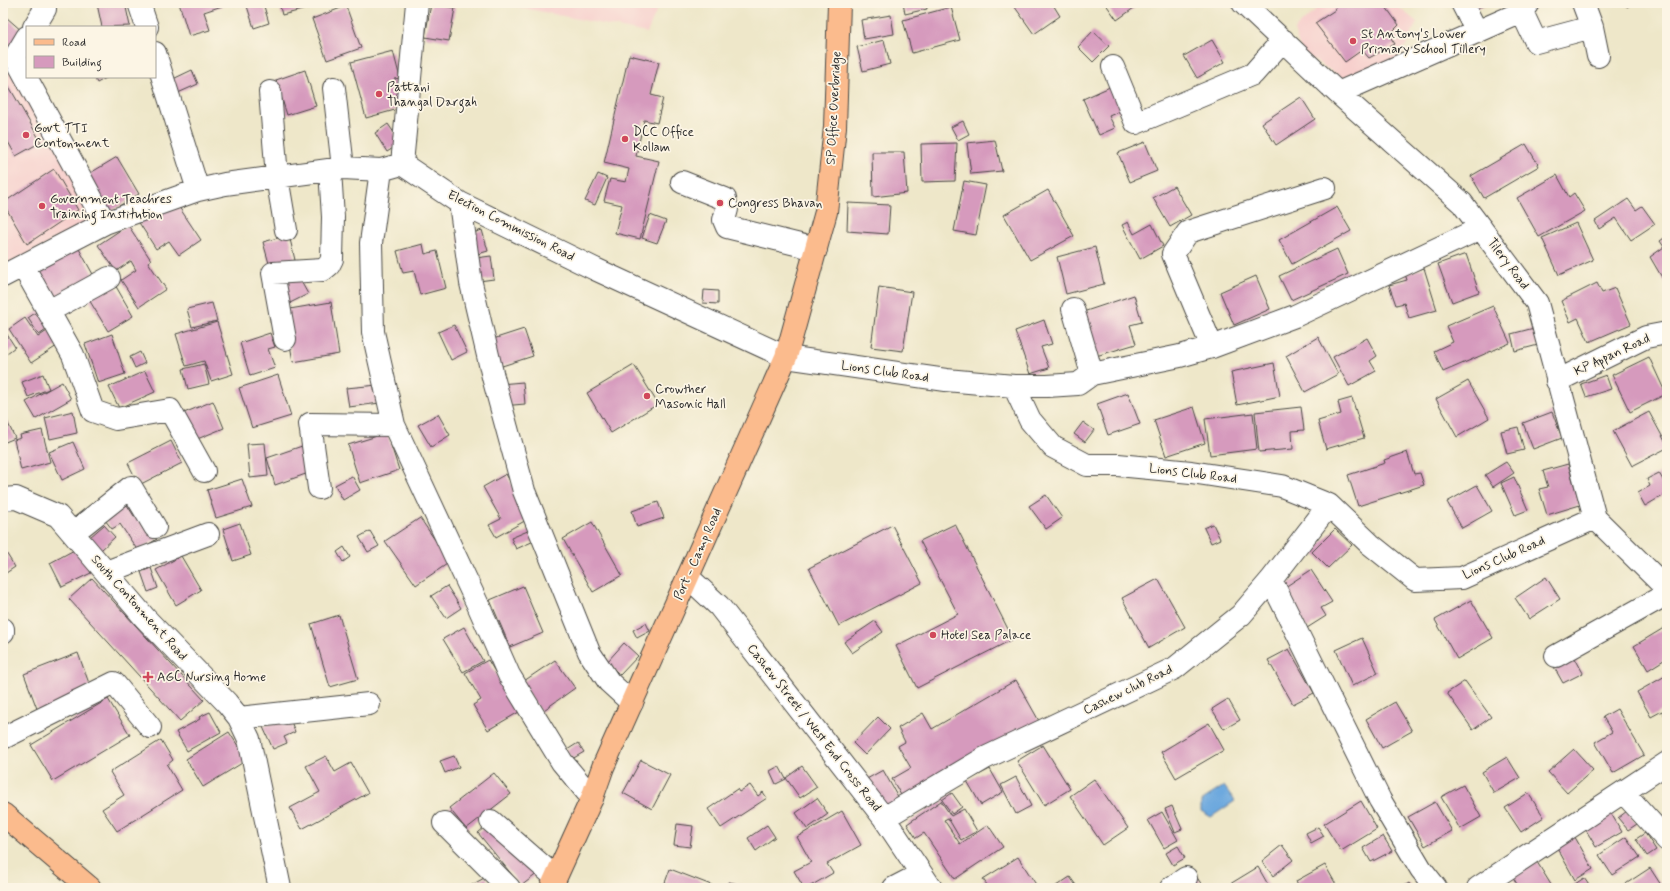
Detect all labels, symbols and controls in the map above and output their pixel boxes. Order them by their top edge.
legend [26,26,156,78]
place label: St Antony's Lower Primary School Tillery [1361,26,1486,58]
text: Road [62,35,86,51]
marker: St Antony's Lower Primary School Tillery [1348,36,1358,46]
street label: SP Office Overbridge [823,51,846,165]
text: Building [62,55,102,72]
place label: Pattani Thangal Dargah [387,79,477,113]
marker: Pattani Thangal Dargah [374,89,384,99]
place label: Govt TTI Contonment [34,120,110,152]
place label: DCC Office Kollam [633,124,694,156]
marker: Govt TTI Contonment [21,130,31,140]
marker: DCC Office Kollam [620,134,630,144]
street label: Election Commission Road [444,187,578,265]
place label: Government Teachres Training Institution [50,191,172,225]
place label: Congress Bhavan [728,195,822,213]
marker: Congress Bhavan [715,198,725,208]
marker: Government Teachres Training Institution [37,201,47,211]
street label: Tilery Road [1483,235,1533,293]
street label: KP Appan Road [1571,330,1653,381]
street label: Lions Club Road [840,357,930,387]
place label: Crowther Masonic Hall [655,381,726,413]
marker: Crowther Masonic Hall [642,391,652,401]
street label: Lions Club Road [1148,460,1238,488]
street label: Port - Camp Road [670,505,726,603]
street label: Lions Club Road [1460,532,1548,584]
street label: South Contonment Road [87,552,191,664]
place label: Hotel Sea Palace [941,627,1031,644]
marker: Hotel Sea Palace [928,630,938,640]
street label: Cashew Street / West End Cross Road [743,641,885,815]
street label: Cashew club Road [1080,661,1176,719]
place label: AGC Nursing Home [157,669,266,686]
marker: AGC Nursing Home [142,671,154,683]

